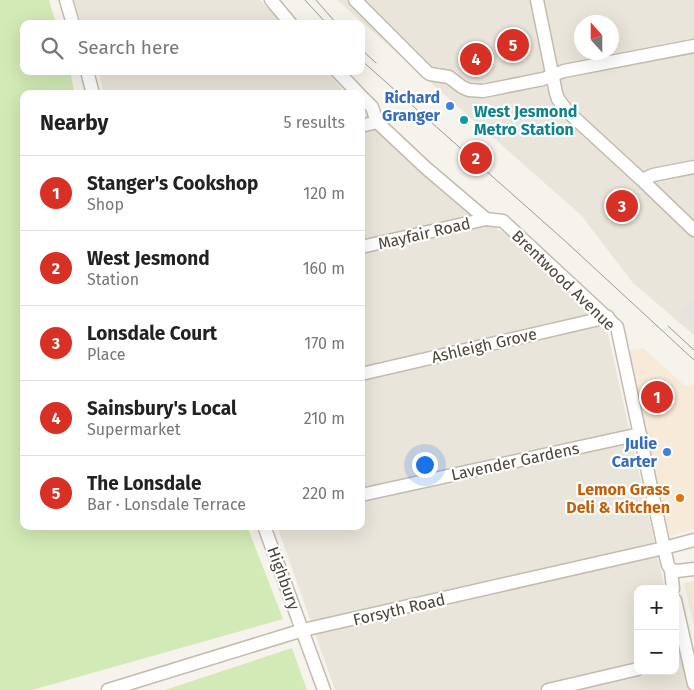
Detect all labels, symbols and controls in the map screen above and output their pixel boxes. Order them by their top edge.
north arrow [574,15,619,60]
search box [20,20,365,75]
pin: 5 [497,26,529,64]
icon: search [38,34,66,62]
text: Search here [78,36,179,59]
pin: 4 [460,40,492,78]
place label: Richard Granger [382,88,441,125]
marker: Richard Granger [444,100,456,112]
place label: West Jesmond Metro Station [474,102,577,139]
text: Nearby [40,110,108,136]
text: 5 results [284,113,345,132]
marker: West Jesmond Metro Station [458,114,470,126]
pin: 2 [460,139,492,177]
text: Stanger's Cookshop [87,172,258,195]
text: 1 [52,184,60,203]
text: 120 m [303,184,345,203]
pin: 3 [606,187,638,225]
text: Shop [87,195,124,214]
street label: Mayfair Road [376,214,472,253]
street label: Brentwood Avenue [508,226,619,335]
text: West Jesmond [87,247,210,270]
text: 2 [52,259,60,278]
text: 160 m [303,259,345,278]
text: Station [87,270,139,289]
text: Lonsdale Court [87,322,217,345]
street label: Ashleigh Grove [430,324,539,367]
text: 3 [52,334,60,353]
text: 170 m [304,334,345,353]
text: Place [87,345,126,364]
pin: 1 [641,378,673,416]
text: Sainsbury's Local [87,397,237,420]
text: 4 [51,409,61,428]
text: 210 m [304,409,345,428]
text: Supermarket [87,420,181,439]
place label: Julie Carter [612,434,658,471]
street label: Lavender Gardens [449,439,581,484]
marker: Julie Carter [661,446,673,458]
your location [412,452,438,478]
text: The Lonsdale [87,472,201,495]
place label: Lemon Grass Deli & Kitchen [566,480,670,517]
text: 5 [52,484,60,503]
text: 220 m [302,484,345,503]
marker: Lemon Grass Deli & Kitchen [674,492,686,504]
text: Bar · Lonsdale Terrace [87,495,246,514]
street label: Highbury [263,544,304,613]
map controls [634,585,679,675]
button: + [634,585,679,630]
street label: Forsyth Road [351,590,447,629]
button: − [634,630,679,675]

